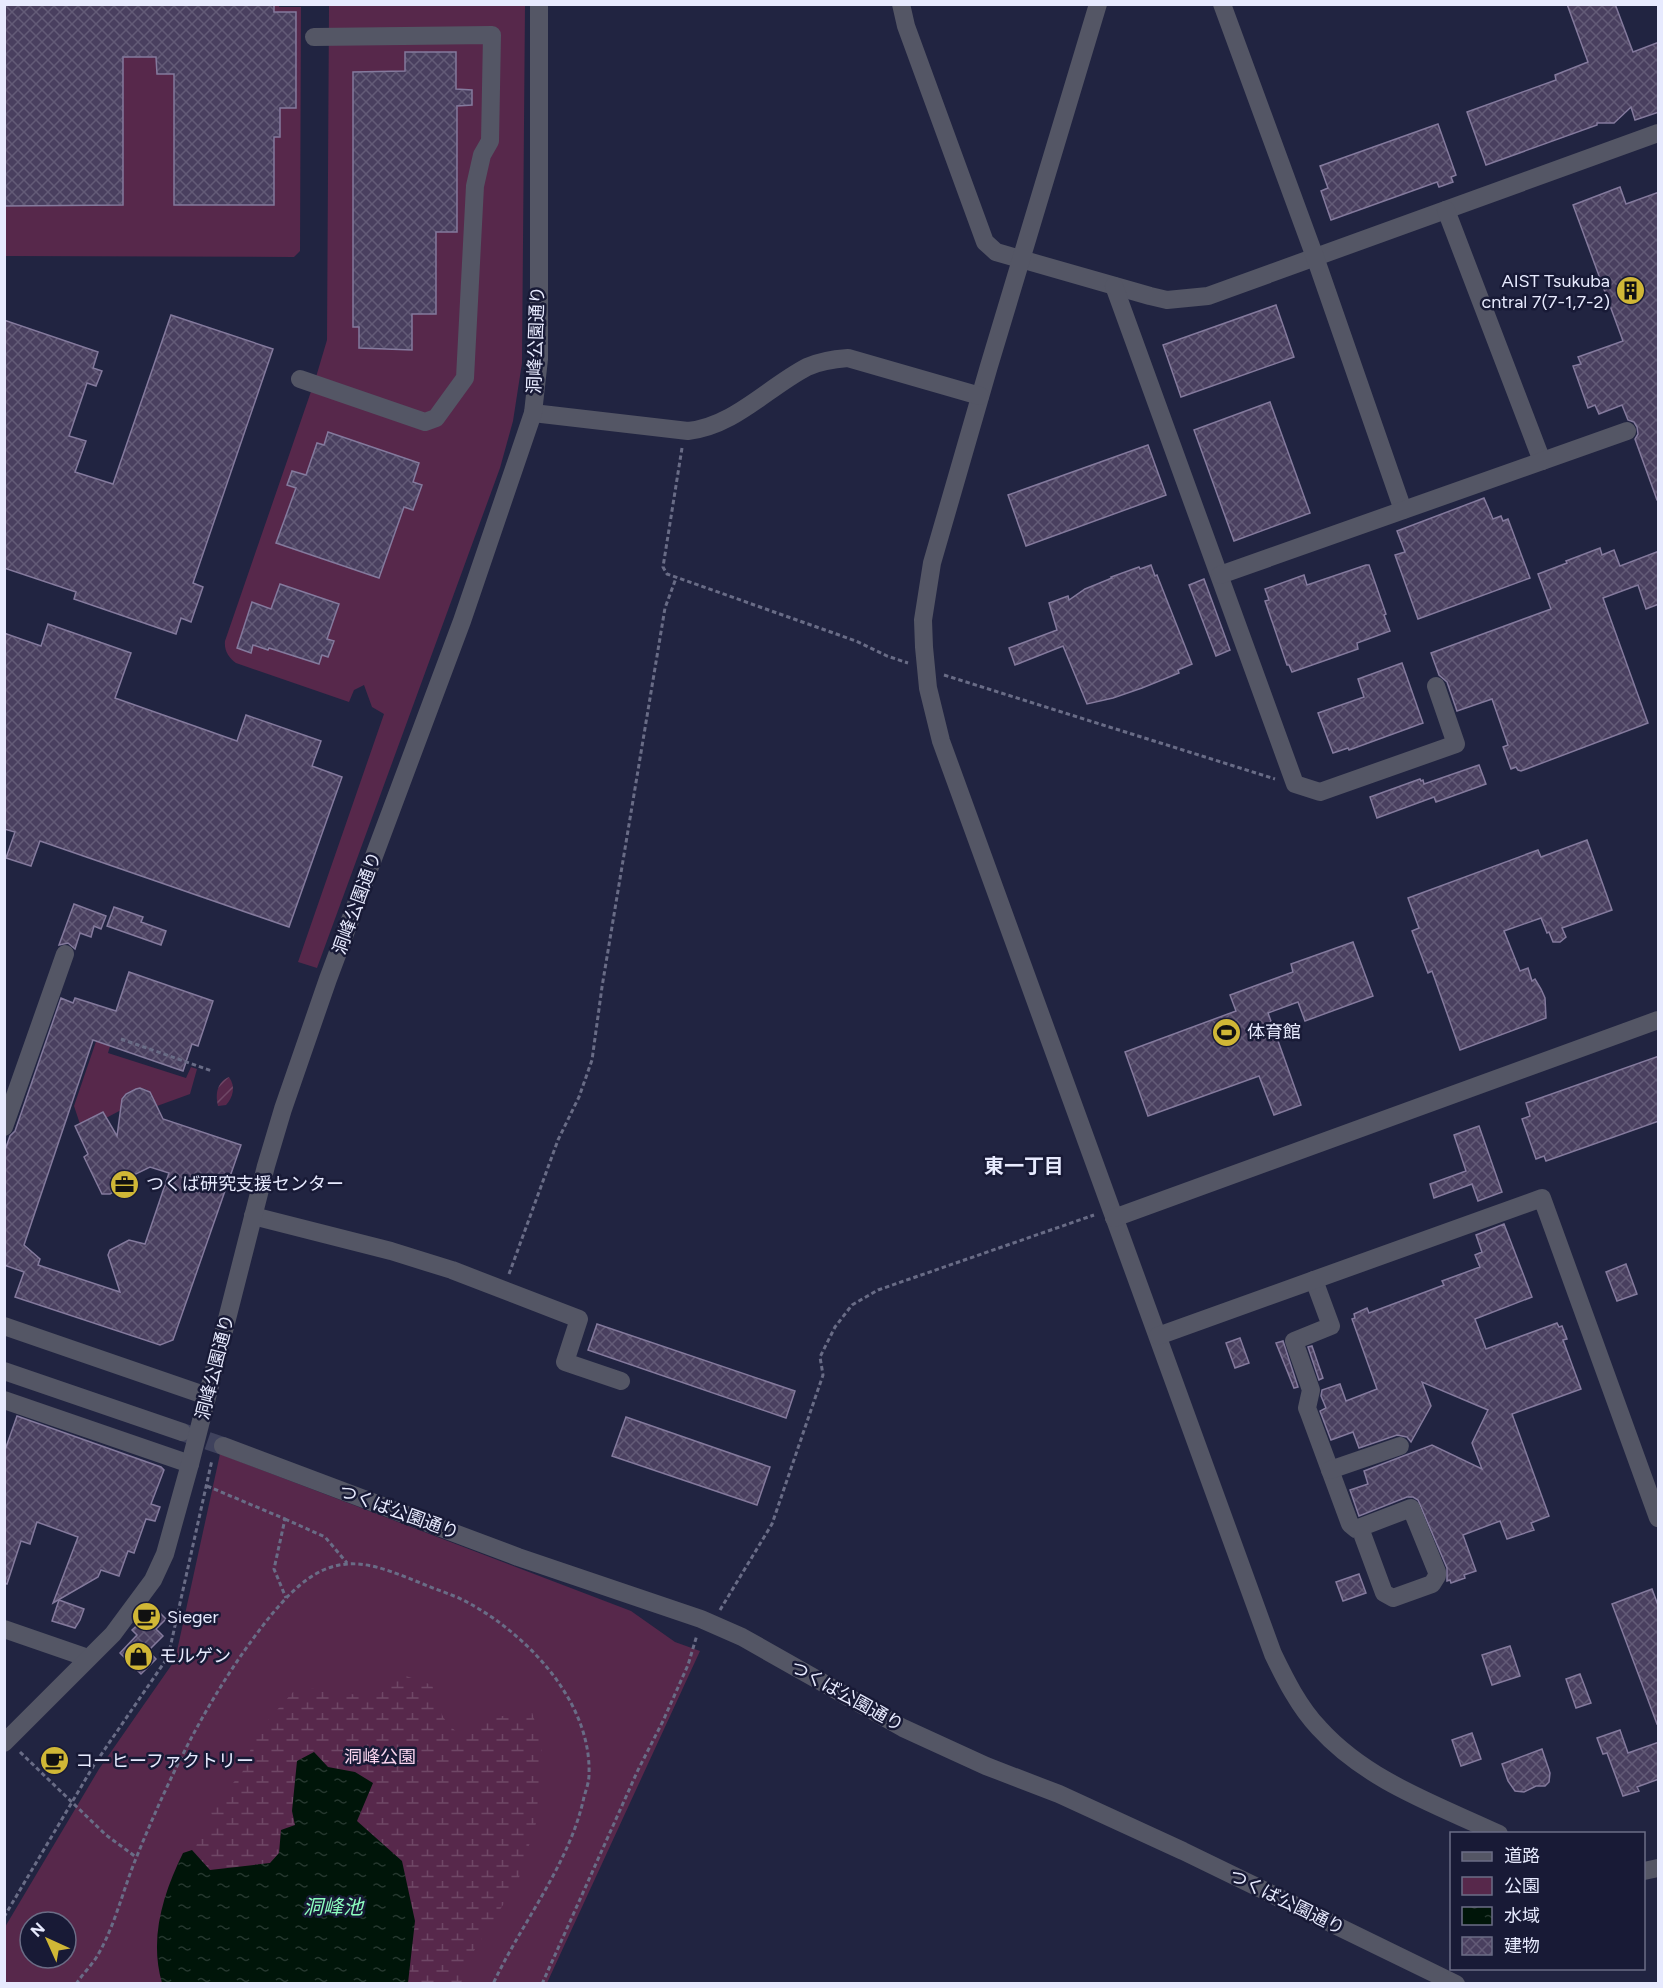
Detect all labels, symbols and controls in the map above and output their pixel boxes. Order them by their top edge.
place label: AIST Tsukuba cntral 7(7-1,7-2) [1481,270,1610,313]
building icon: AIST Tsukuba cntral 7(7-1,7-2) [1615,275,1647,307]
street label: 洞峰公園通り [523,286,549,394]
street label: 洞峰公園通り [328,848,386,958]
sports icon: 体育館 [1210,1016,1242,1048]
place label: 体育館 [1247,1021,1301,1043]
district label: 東一丁目 [984,1154,1064,1178]
office icon: つくば研究支援センター [109,1168,141,1200]
place label: つくば研究支援センター [146,1173,344,1195]
street label: 洞峰公園通り [191,1312,239,1422]
street label: つくば公園通り [336,1480,462,1544]
cafe icon: Sieger [130,1601,162,1633]
place label: Sieger [167,1606,219,1628]
shop icon: モルゲン [122,1640,154,1672]
place label: モルゲン [159,1645,231,1667]
street label: つくば公園通り [787,1656,907,1736]
cafe icon: コーヒーファクトリー [38,1745,70,1777]
park label: 洞峰公園 [344,1746,416,1768]
place label: コーヒーファクトリー [75,1750,254,1772]
legend [1450,1832,1645,1970]
text: 道路 [1504,1845,1540,1867]
street label: つくば公園通り [1226,1864,1348,1940]
text: 公園 [1504,1875,1540,1897]
water label: 洞峰池 [303,1895,365,1919]
text: 水域 [1504,1905,1540,1927]
north arrow [18,1910,78,1970]
text: N [27,1919,49,1941]
text: 建物 [1504,1935,1540,1957]

